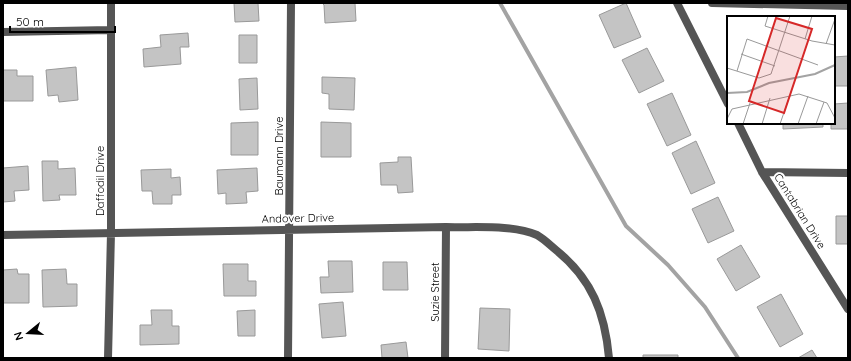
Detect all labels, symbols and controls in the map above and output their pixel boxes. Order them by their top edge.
scale bar [10,8,115,34]
text: 50 m [16,14,44,29]
inset map [727,16,835,124]
street label: Baumann Drive [272,117,286,195]
street label: Daffodil Drive [93,146,107,216]
street label: Cantabrian Drive [771,171,829,251]
street label: Andover Drive [262,210,334,226]
street label: Suzie Street [428,262,442,322]
north arrow [8,313,48,353]
text: N [11,330,26,342]

